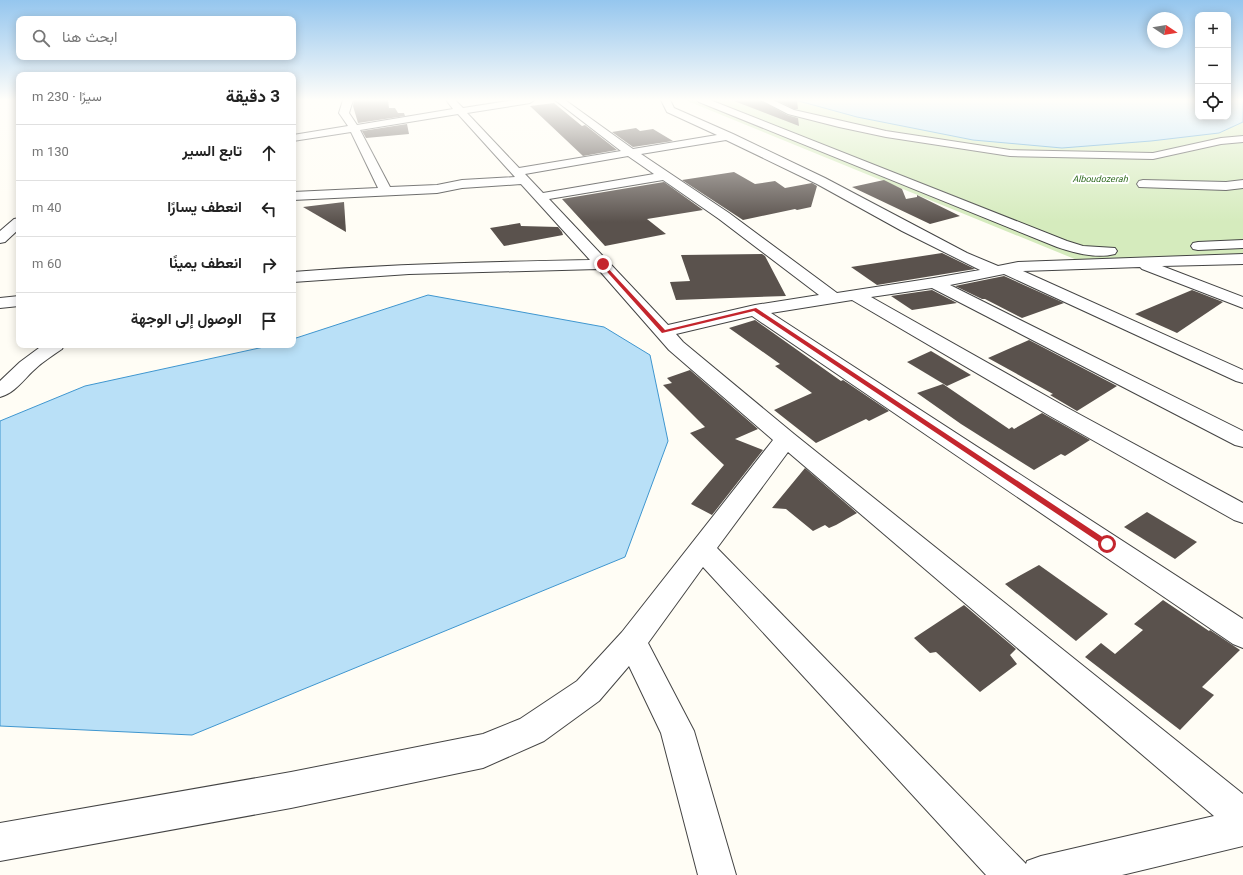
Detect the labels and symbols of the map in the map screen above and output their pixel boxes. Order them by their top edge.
north arrow [1147,12,1183,48]
park label: Alboudozerah [1072,173,1129,187]
route end [594,255,612,273]
route start [1098,535,1116,553]

